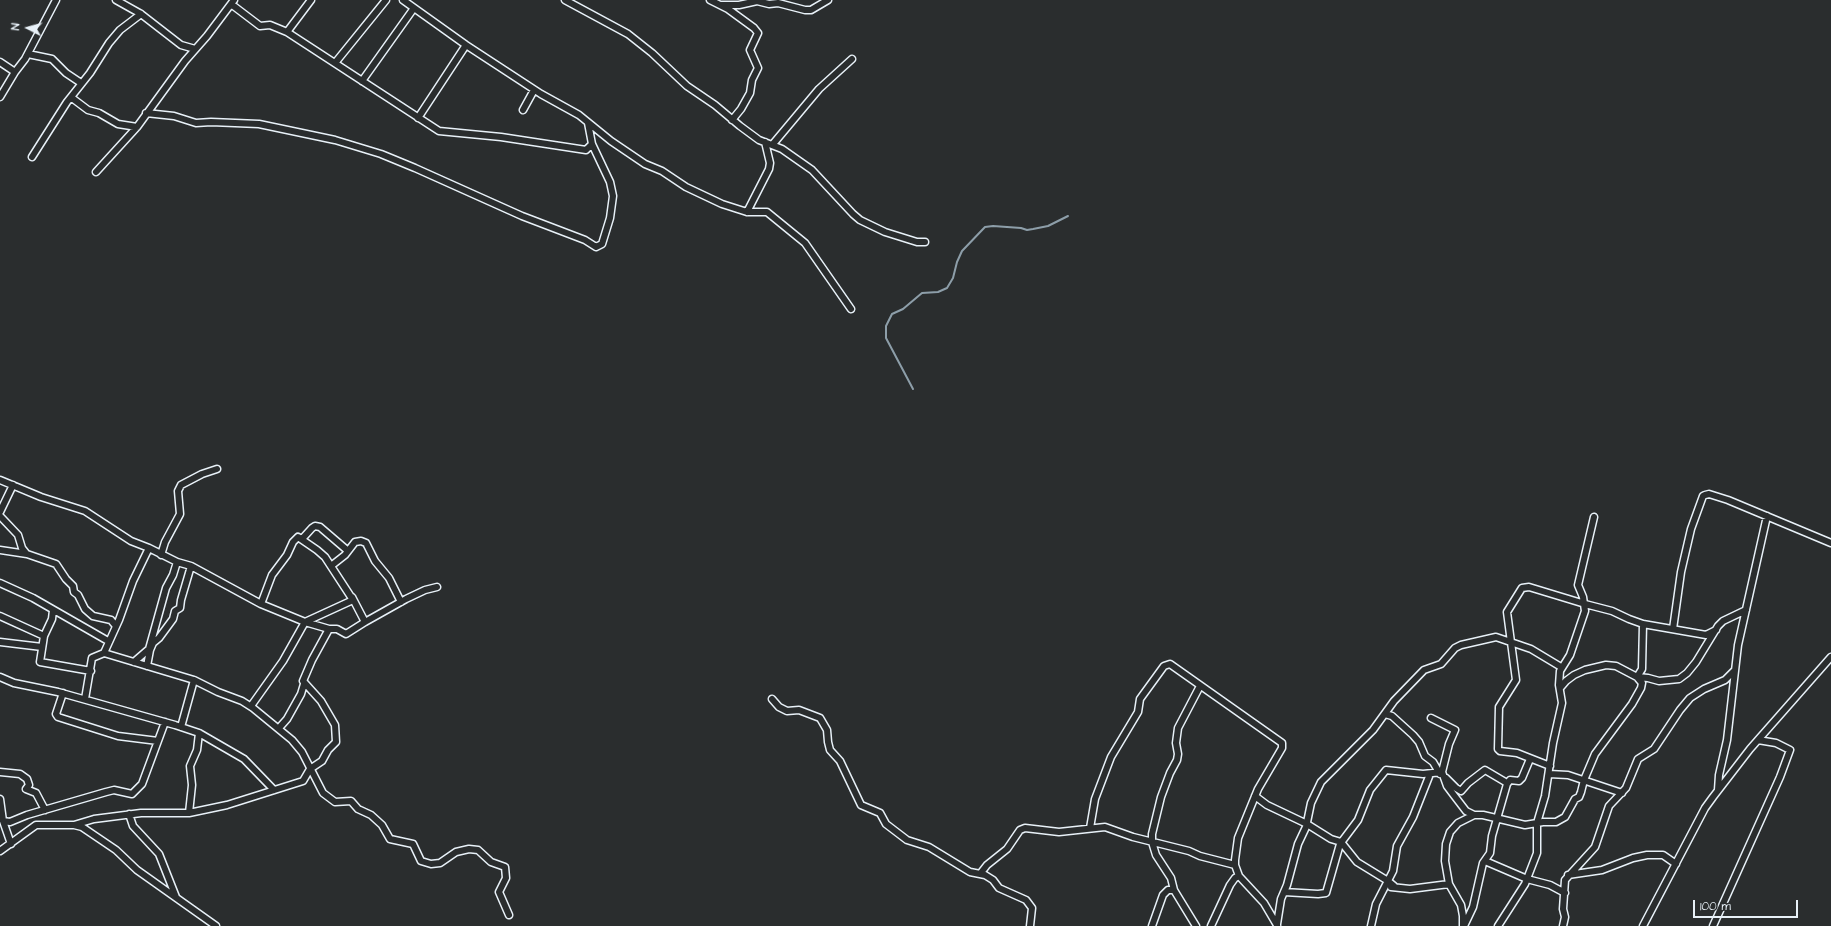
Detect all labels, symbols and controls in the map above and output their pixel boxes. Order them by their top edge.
north arrow [8,8,48,48]
text: N [8,22,23,31]
scale bar [1695,892,1800,918]
text: 100 m [1700,898,1731,915]

